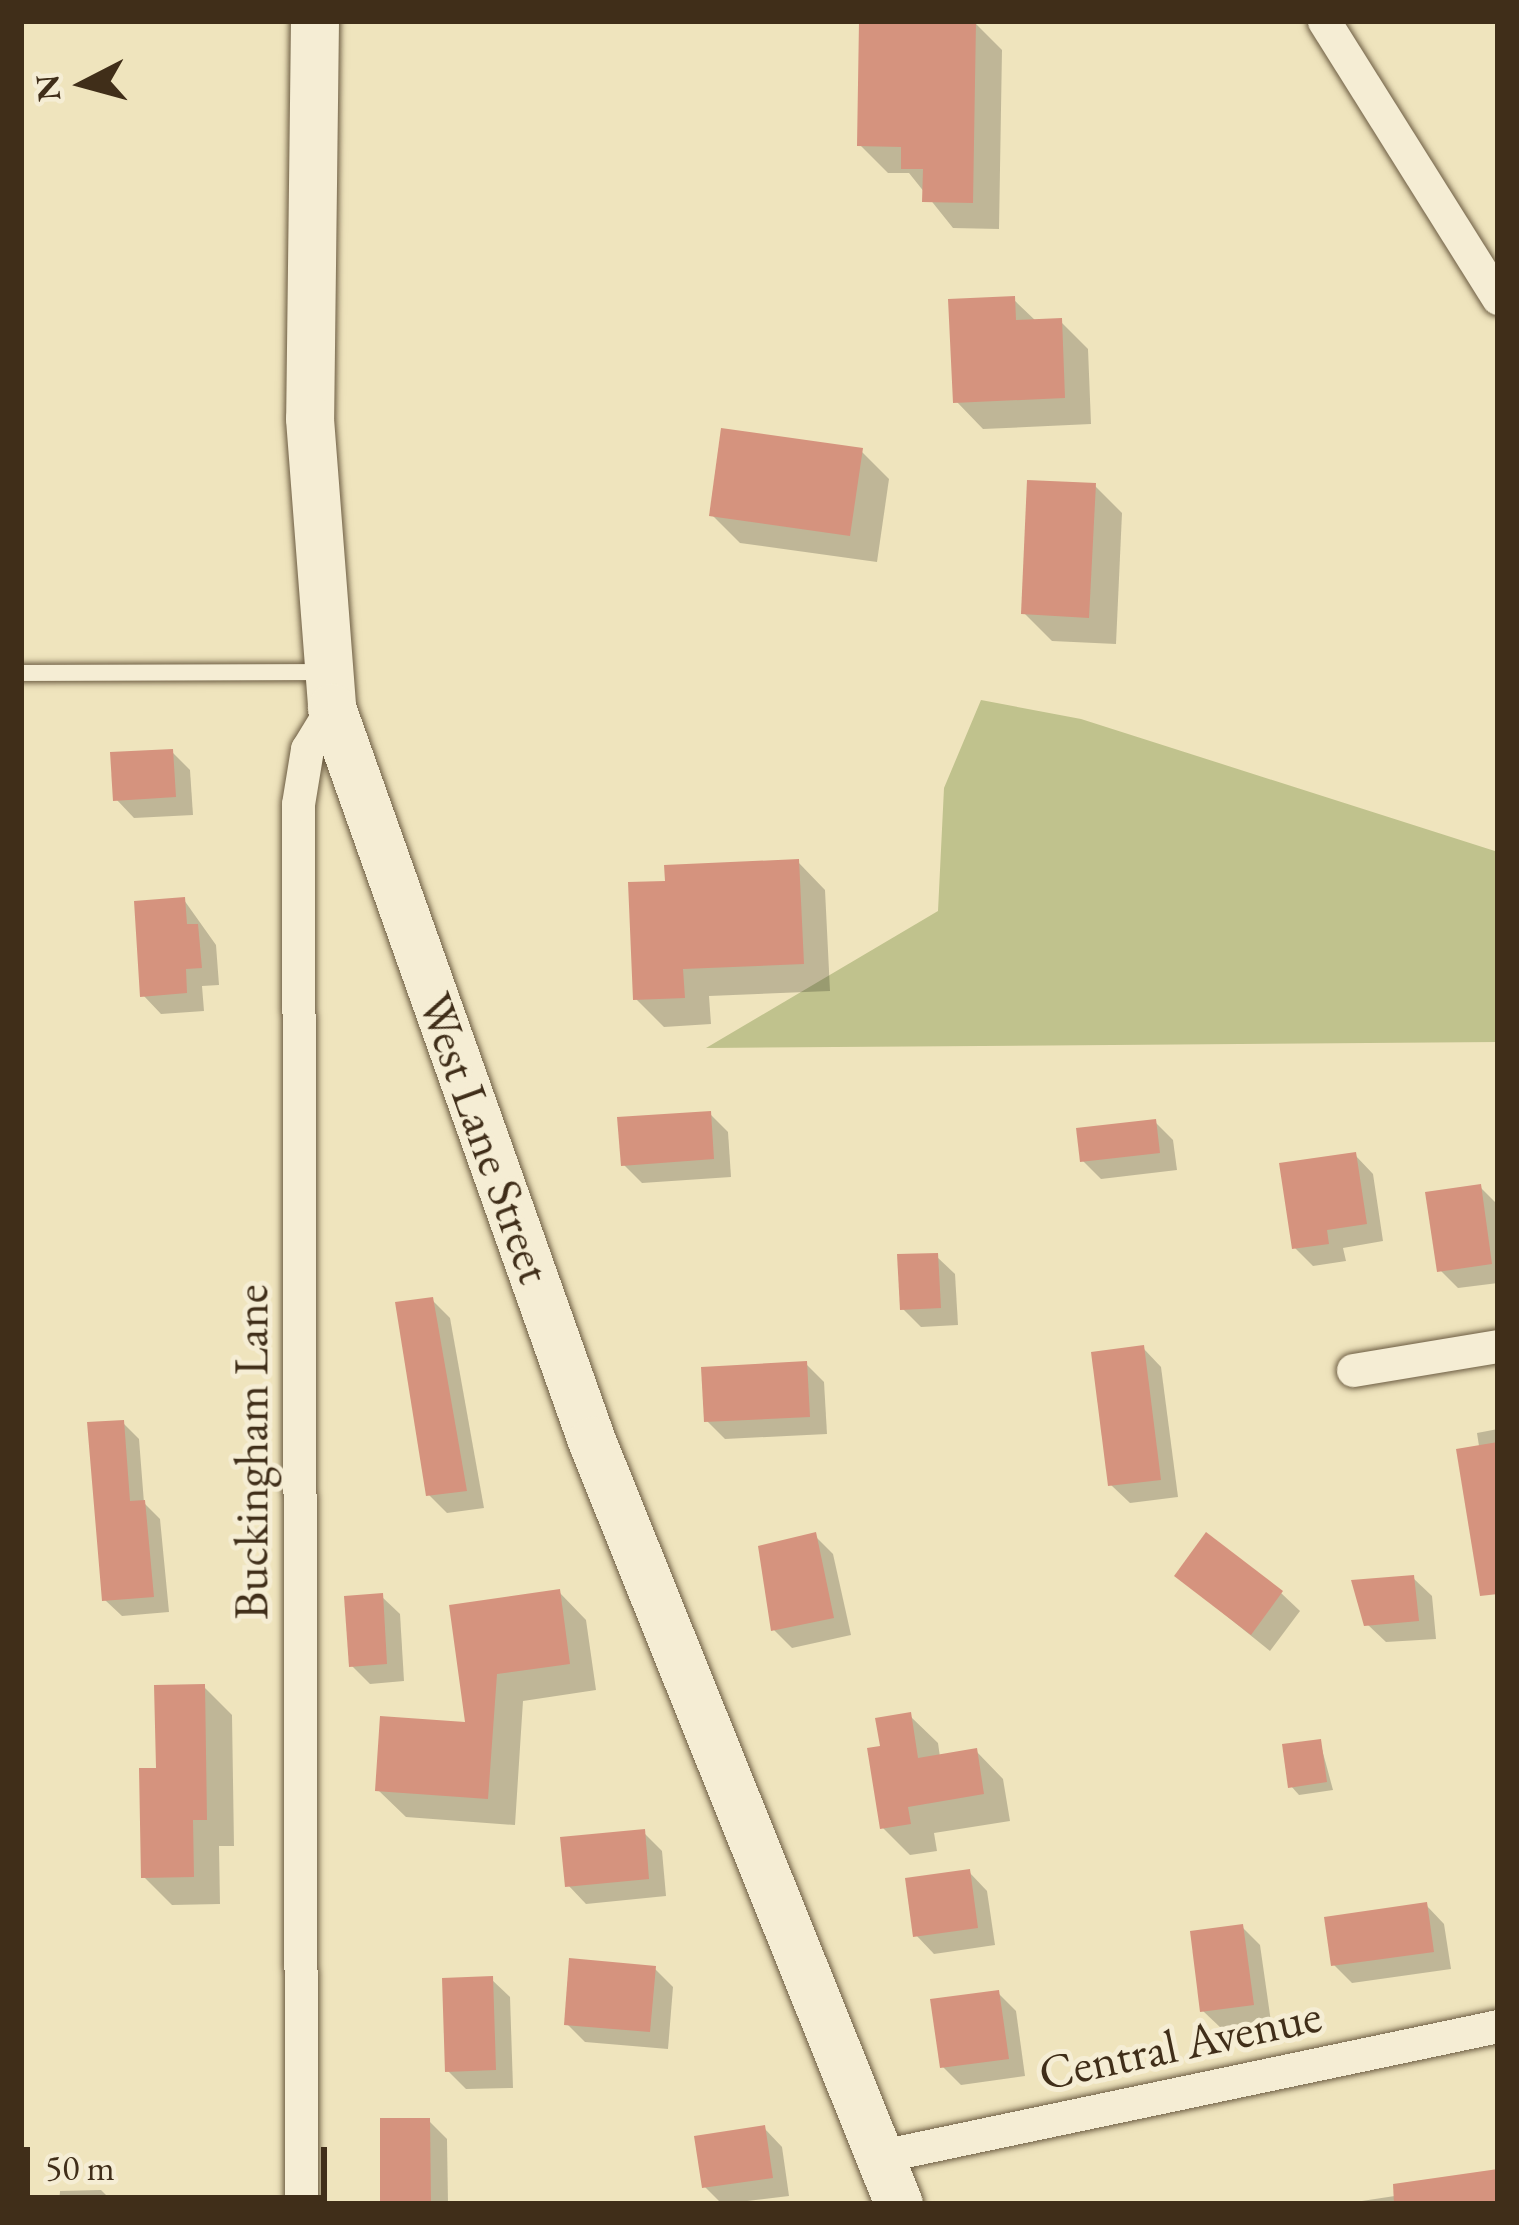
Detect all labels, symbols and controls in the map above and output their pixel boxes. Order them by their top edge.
north arrow [24,24,144,144]
text: N [25,72,70,103]
street label: West Lane Street [406,985,564,1291]
street label: Buckingham Lane [222,1284,280,1620]
street label: Central Avenue [1034,1986,1326,2102]
scale bar [30,2123,333,2197]
text: 50 m [45,2144,115,2191]

